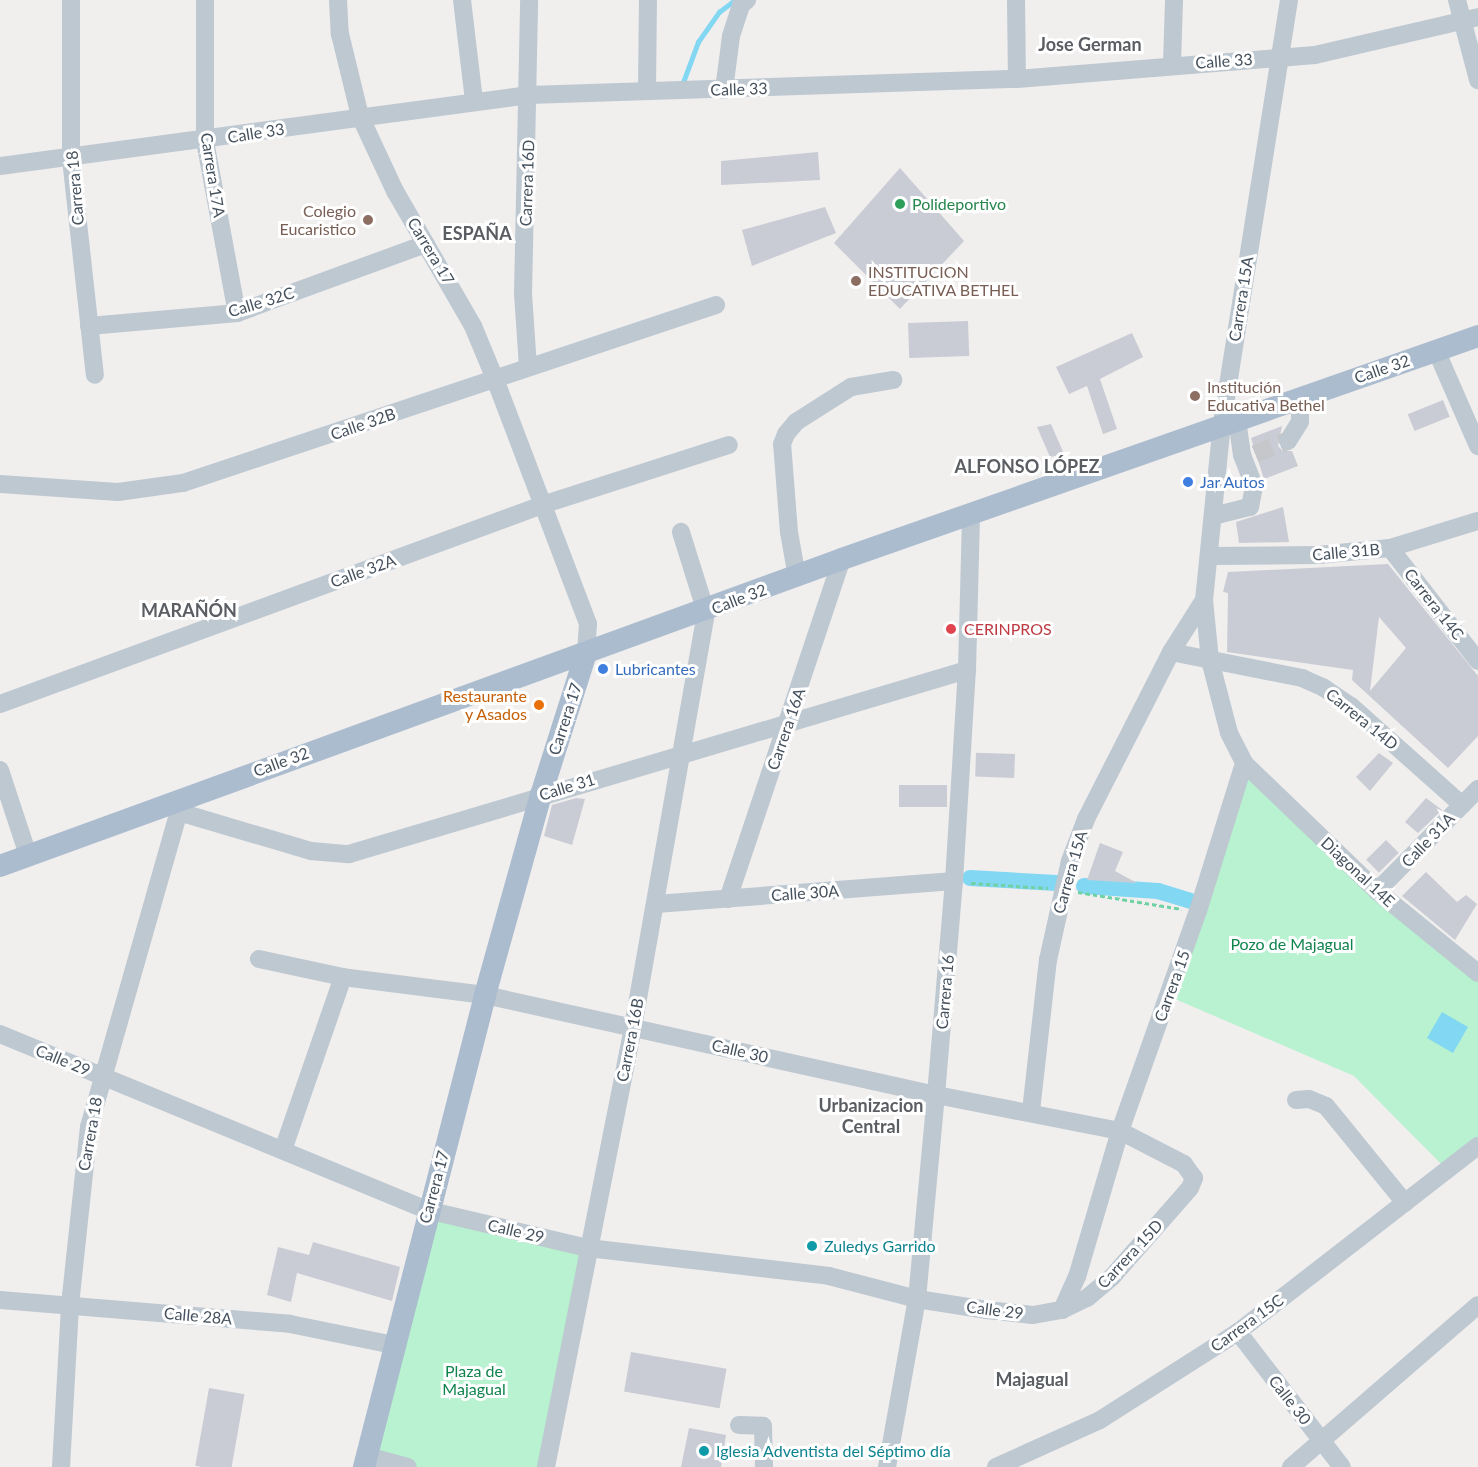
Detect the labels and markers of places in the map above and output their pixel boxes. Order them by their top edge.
place label: Polideportivo [912,194,1006,214]
marker: Polideportivo [893,197,907,211]
place label: Colegio Eucaristico [280,201,356,239]
marker: Colegio Eucaristico [361,213,375,227]
place label: INSTITUCION EDUCATIVA BETHEL [868,262,1019,300]
marker: INSTITUCION EDUCATIVA BETHEL [849,274,863,288]
place label: Institución Educativa Bethel [1207,377,1325,415]
marker: Institución Educativa Bethel [1188,389,1202,403]
place label: Jar Autos [1200,472,1266,492]
marker: Jar Autos [1181,475,1195,489]
place label: CERINPROS [964,619,1052,639]
marker: CERINPROS [942,620,960,638]
place label: Lubricantes [615,659,696,679]
marker: Lubricantes [596,662,610,676]
place label: Restaurante y Asados [443,686,527,724]
marker: Restaurante y Asados [532,698,546,712]
place label: Zuledys Garrido [824,1236,936,1256]
marker: Zuledys Garrido [805,1239,819,1253]
place label: Iglesia Adventista del Séptimo día [716,1441,951,1461]
marker: Iglesia Adventista del Séptimo día [697,1444,711,1458]

